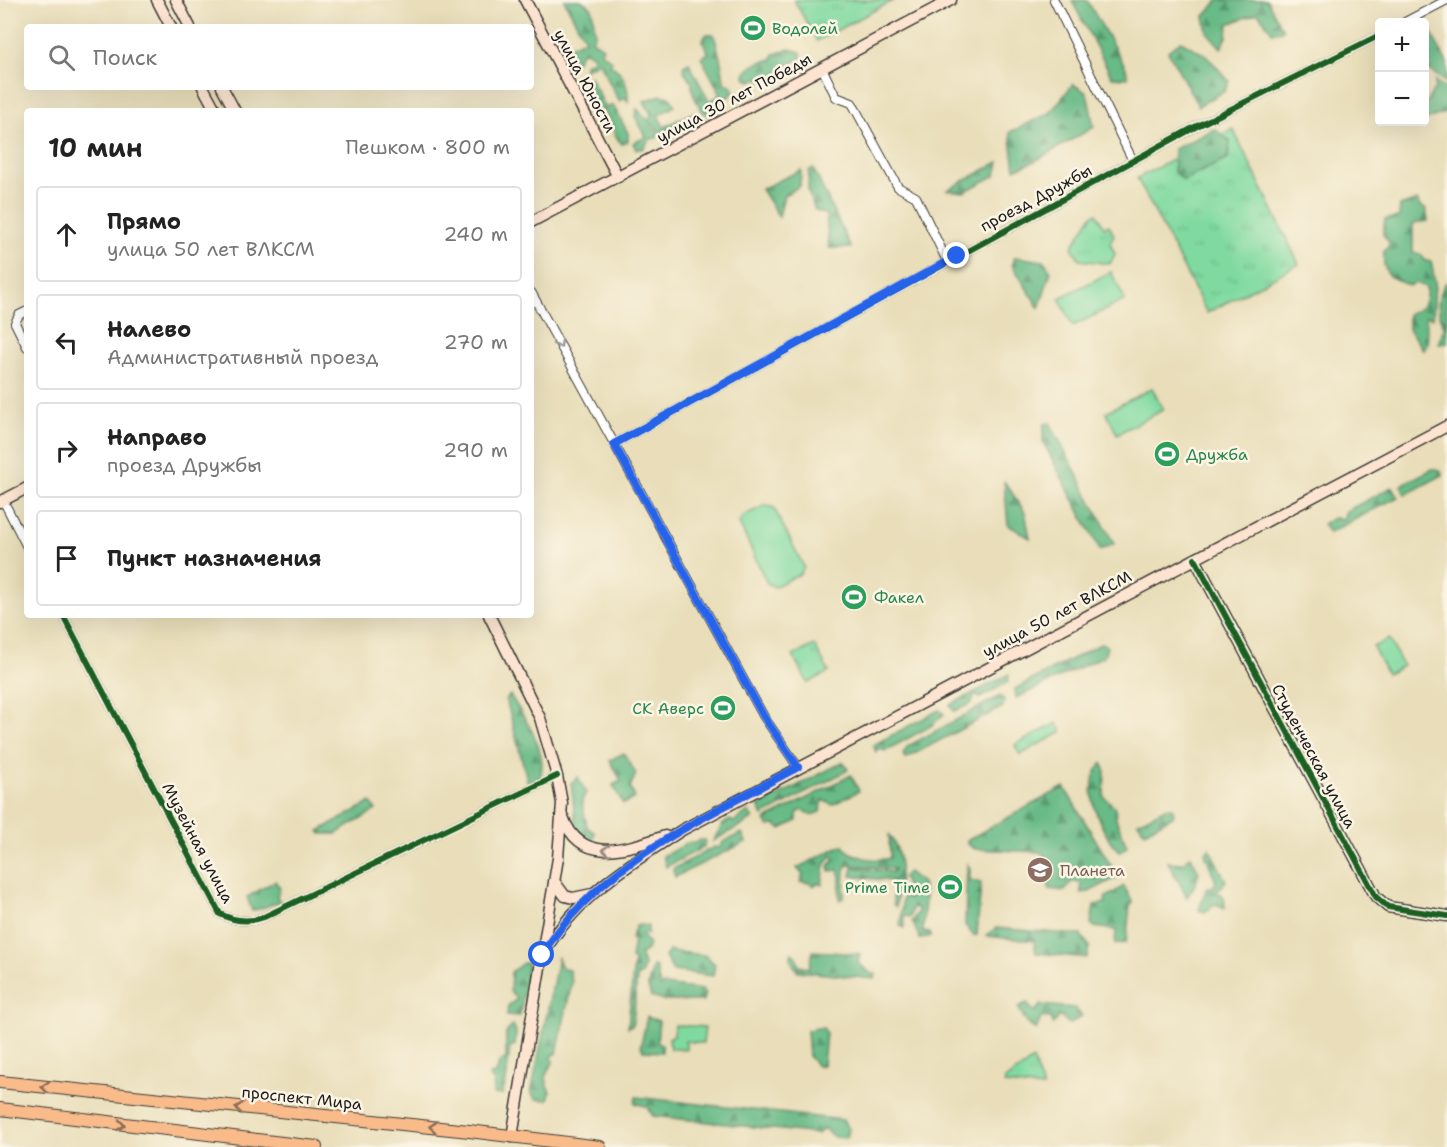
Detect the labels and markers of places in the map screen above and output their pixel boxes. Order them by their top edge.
sports icon: Водолей [738,13,768,43]
place label: Водолей [772,18,838,39]
sports icon: Дружба [1152,439,1182,469]
place label: Дружба [1186,444,1248,465]
sports icon: Факел [839,582,869,612]
place label: Факел [874,587,924,608]
sports icon: СК Аверс [708,693,738,723]
place label: СК Аверс [632,698,704,719]
school or university icon: Планета [1025,855,1055,885]
place label: Планета [1060,860,1125,881]
sports icon: Prime Time [935,872,965,902]
place label: Prime Time [845,877,930,898]

